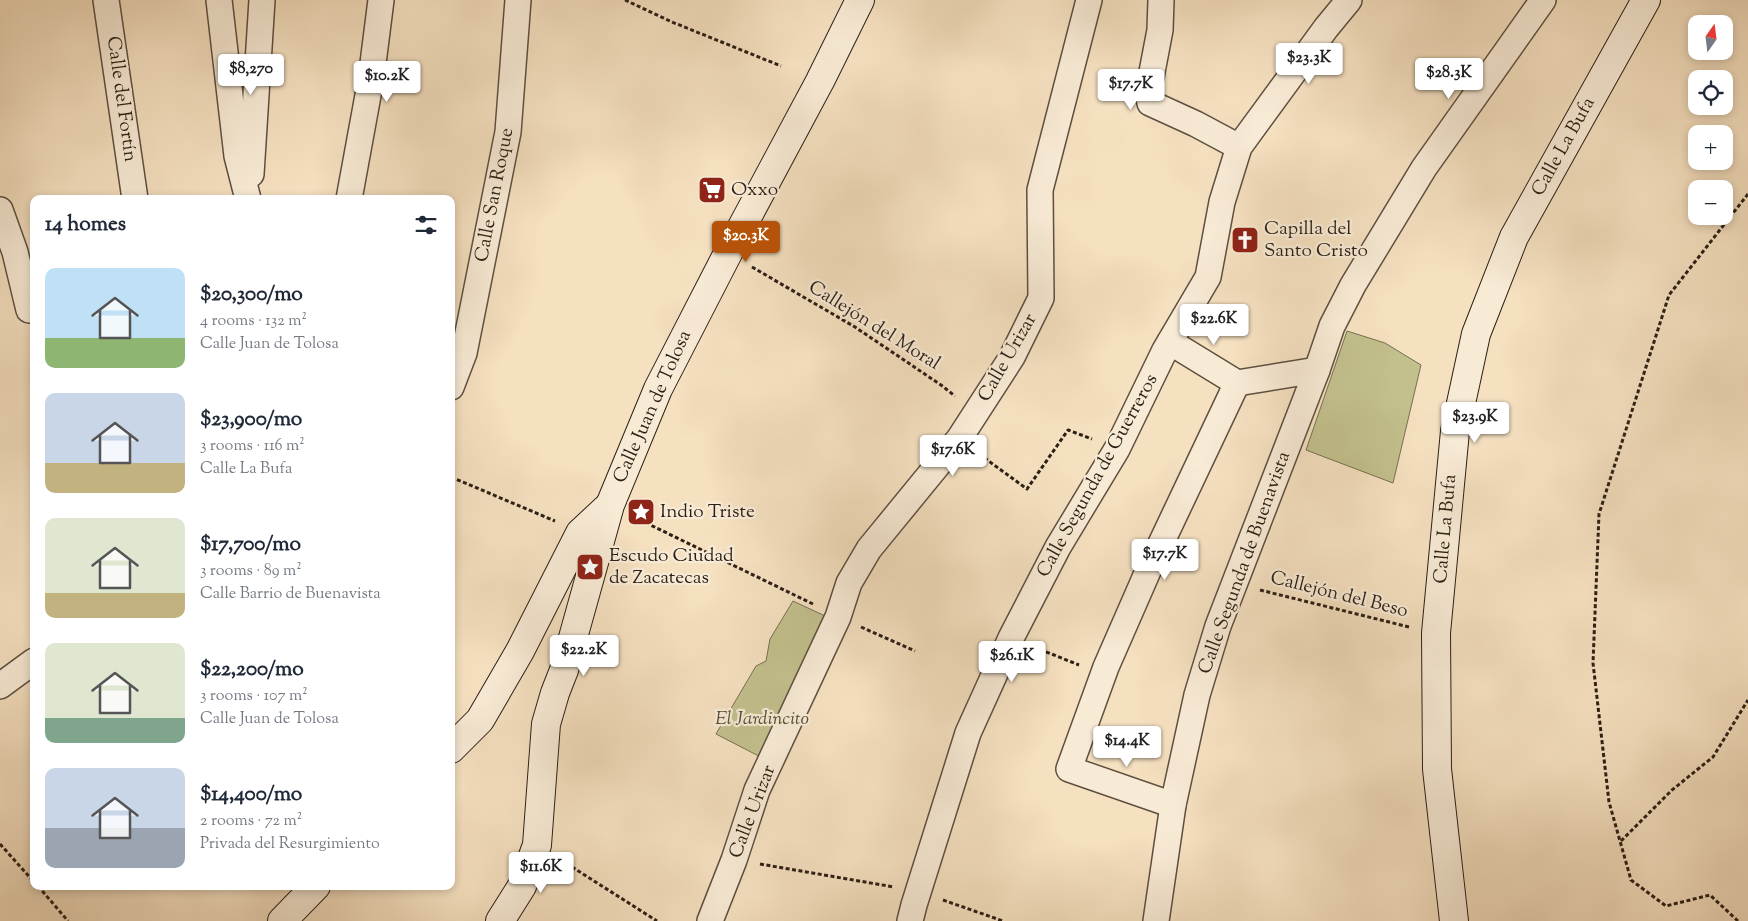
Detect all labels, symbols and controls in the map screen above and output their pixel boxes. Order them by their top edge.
north arrow [1688,15,1732,60]
map controls [1688,15,1733,225]
street label: Calle del Fortín [99,34,143,164]
pin: $23.3K [1268,42,1350,85]
text: $23.3K [1287,47,1331,70]
pin: $8,270 [210,54,292,96]
text: $8,270 [229,58,273,81]
pin: $28.3K [1408,58,1490,100]
pin: $10.2K [346,61,428,103]
text: $28.3K [1426,62,1472,85]
text: $10.2K [365,65,409,88]
pin: $17.7K [1090,68,1172,111]
button: locate [1688,70,1733,115]
text: $17.7K [1109,73,1153,96]
street label: Calle La Bufa [1526,92,1602,201]
street label: Calle San Roque [469,125,521,264]
button: + [1688,125,1733,170]
supermarket icon: Oxxo [697,175,727,205]
place label: Oxxo [731,177,778,204]
button: − [1688,180,1733,225]
text: 14 homes [45,210,126,240]
icon: filters [412,211,440,239]
place label: Capilla del Santo Cristo [1264,216,1368,265]
pin: $20.3K [705,220,787,263]
text: $20.3K [723,225,769,248]
church icon: Capilla del Santo Cristo [1230,225,1260,255]
street label: Callejón del Moral [803,274,945,378]
text: $20,300/mo [200,280,303,310]
icon: home [85,288,145,348]
pin: $22.6K [1173,304,1255,346]
text: $22.6K [1191,308,1237,331]
street label: Calle Urizar [972,309,1044,407]
text: 4 rooms · 132 m² [200,310,307,333]
street label: Calle Juan de Tolosa [607,326,699,488]
text: Calle Juan de Tolosa [200,333,339,356]
street label: Calle Segunda de Guerreros [1031,369,1165,583]
pin: $23.9K [1434,402,1516,444]
text: $23,900/mo [200,405,302,435]
text: $23.9K [1452,406,1498,429]
icon: home [85,413,145,473]
pin: $17.6K [912,434,994,477]
text: 3 rooms · 116 m² [200,435,305,458]
text: $17.6K [931,439,975,462]
street label: Calle Segunda de Buenavista [1192,448,1298,678]
text: Calle La Bufa [200,458,292,481]
street label: Calle La Bufa [1428,473,1464,585]
place icon: Indio Triste [626,497,656,527]
place label: Indio Triste [660,499,755,526]
text: $17,700/mo [200,530,301,560]
icon: home [85,538,145,598]
pin: $17.7K [1124,538,1206,581]
place label: Escudo Ciudad de Zacatecas [609,543,734,592]
text: $17.7K [1143,543,1187,566]
place icon: Escudo Ciudad de Zacatecas [575,552,605,582]
text: 3 rooms · 89 m² [200,560,302,583]
street label: Callejón del Beso [1267,565,1411,625]
text: Calle Barrio de Buenavista [200,583,381,606]
pin: $22.2K [543,634,625,677]
text: $22.2K [561,639,607,662]
pin: $26.1K [971,640,1053,683]
text: $26.1K [990,645,1034,668]
text: $22,200/mo [200,655,304,685]
icon: home [85,663,145,723]
text: 3 rooms · 107 m² [200,685,308,708]
park label: El Jardincito [715,706,809,733]
text: Calle Juan de Tolosa [200,708,339,731]
pin: $14.4K [1086,726,1168,768]
text: $14.4K [1104,730,1150,753]
street label: Calle Urizar [723,761,783,863]
text: $14,400/mo [200,780,302,810]
icon: home [85,788,145,848]
text: 2 rooms · 72 m² [200,810,302,833]
text: Privada del Resurgimiento [200,833,380,856]
pin: $11.6K [500,852,582,894]
text: $11.6K [520,856,562,879]

